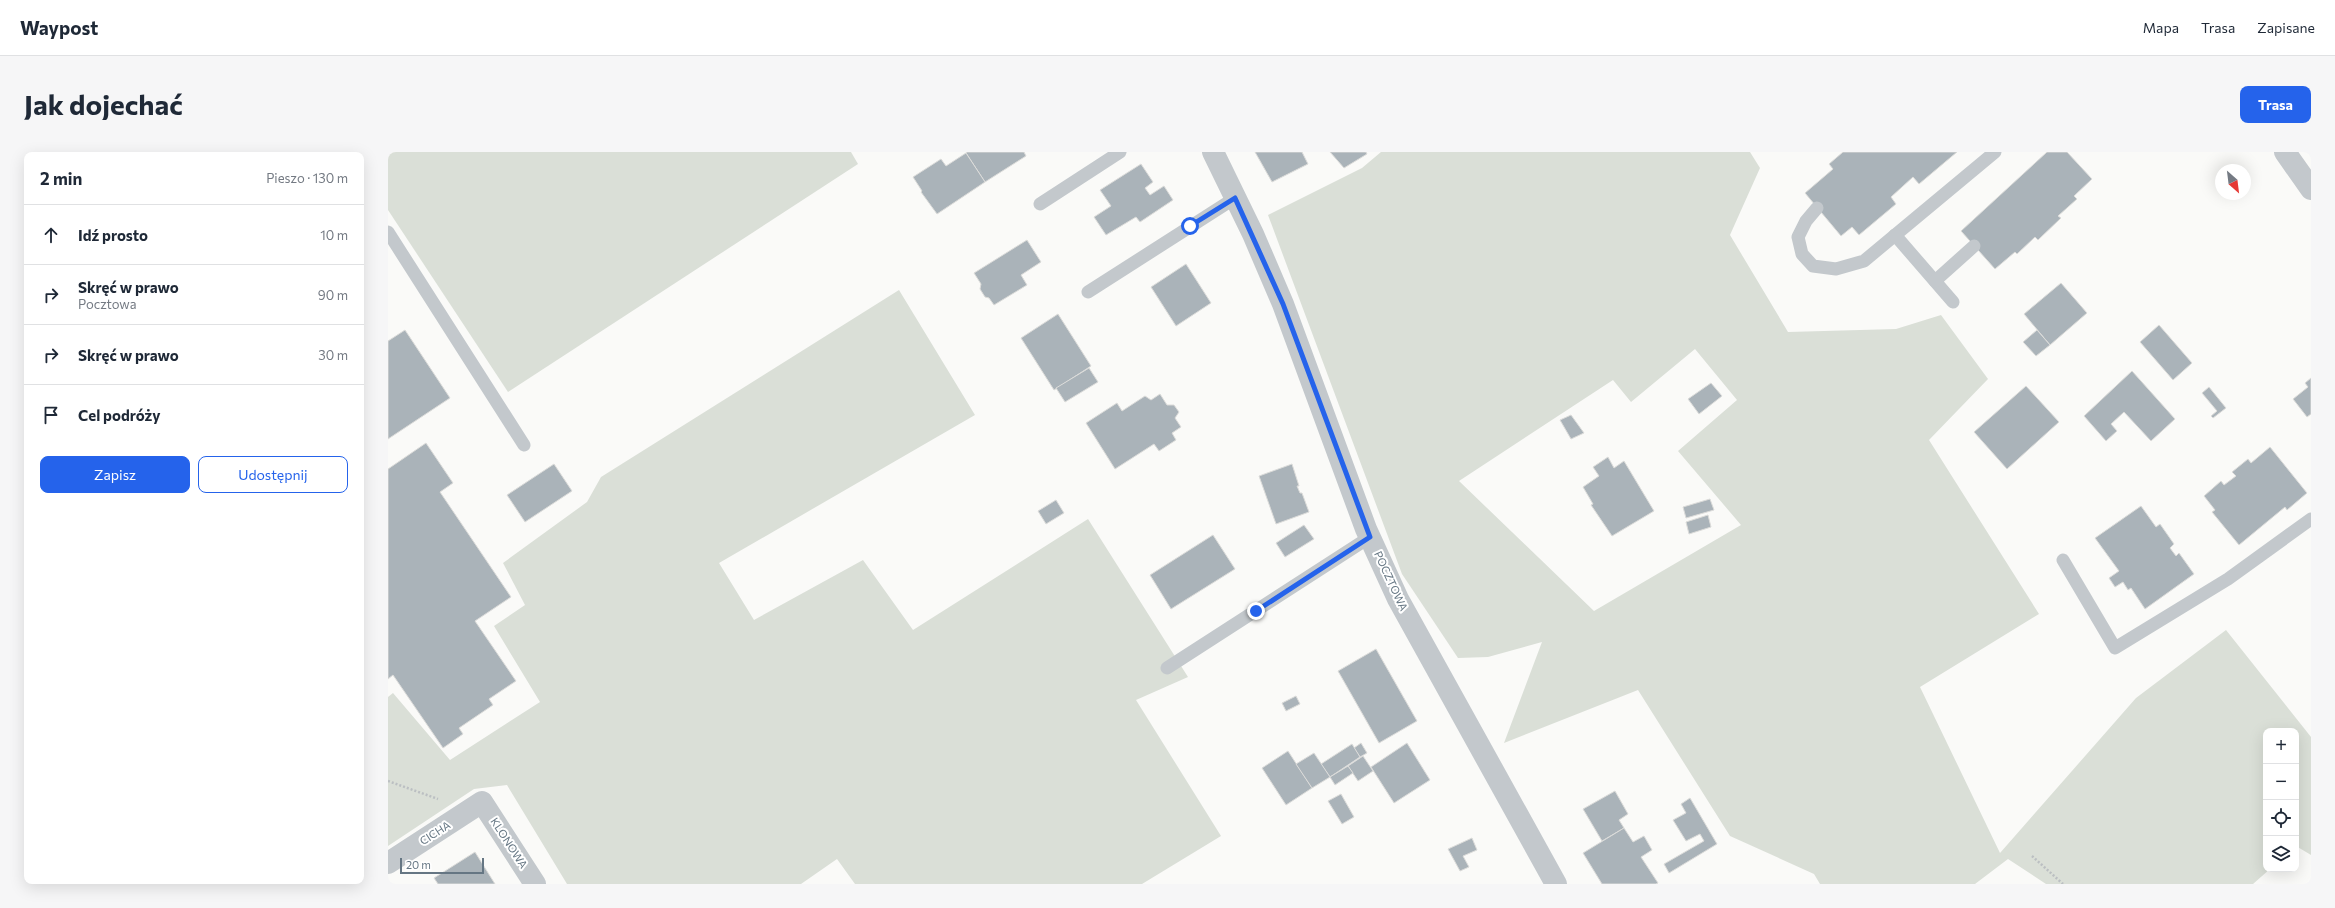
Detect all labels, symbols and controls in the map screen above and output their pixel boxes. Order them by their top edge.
text: Waypost [20,16,98,39]
text: Mapa [2143,19,2179,36]
text: Trasa [2201,19,2235,36]
text: Zapisane [2257,19,2315,36]
button: Trasa [2240,86,2311,123]
text: Jak dojechać [24,87,183,121]
north arrow [2215,164,2251,200]
text: 2 min [40,168,82,189]
text: Pieszo · 130 m [266,170,348,186]
route start [1181,217,1199,235]
icon: ahead [40,224,62,246]
text: Idź prosto [78,226,148,244]
text: 10 m [320,227,348,243]
text: Skręć w prawo [78,278,179,296]
icon: right [40,284,62,306]
text: 90 m [318,287,348,303]
text: Pocztowa [78,296,136,312]
icon: right [40,344,62,366]
text: Skręć w prawo [78,346,179,364]
text: 30 m [318,347,348,363]
icon: arrive [40,404,62,426]
text: Cel podróży [78,406,161,424]
button: Zapisz [40,456,190,493]
button: Udostępnij [198,456,348,493]
street label: POCZTOWA [1372,549,1411,613]
route end [1247,602,1265,620]
map controls [2263,728,2299,872]
button: + [2263,728,2299,764]
button: − [2263,764,2299,800]
button: locate [2263,800,2299,836]
street label: KLONOWA [488,815,531,871]
street label: CICHA [417,818,453,847]
button: layers [2263,836,2299,872]
scale bar [400,856,484,875]
text: 20 m [406,858,431,871]

